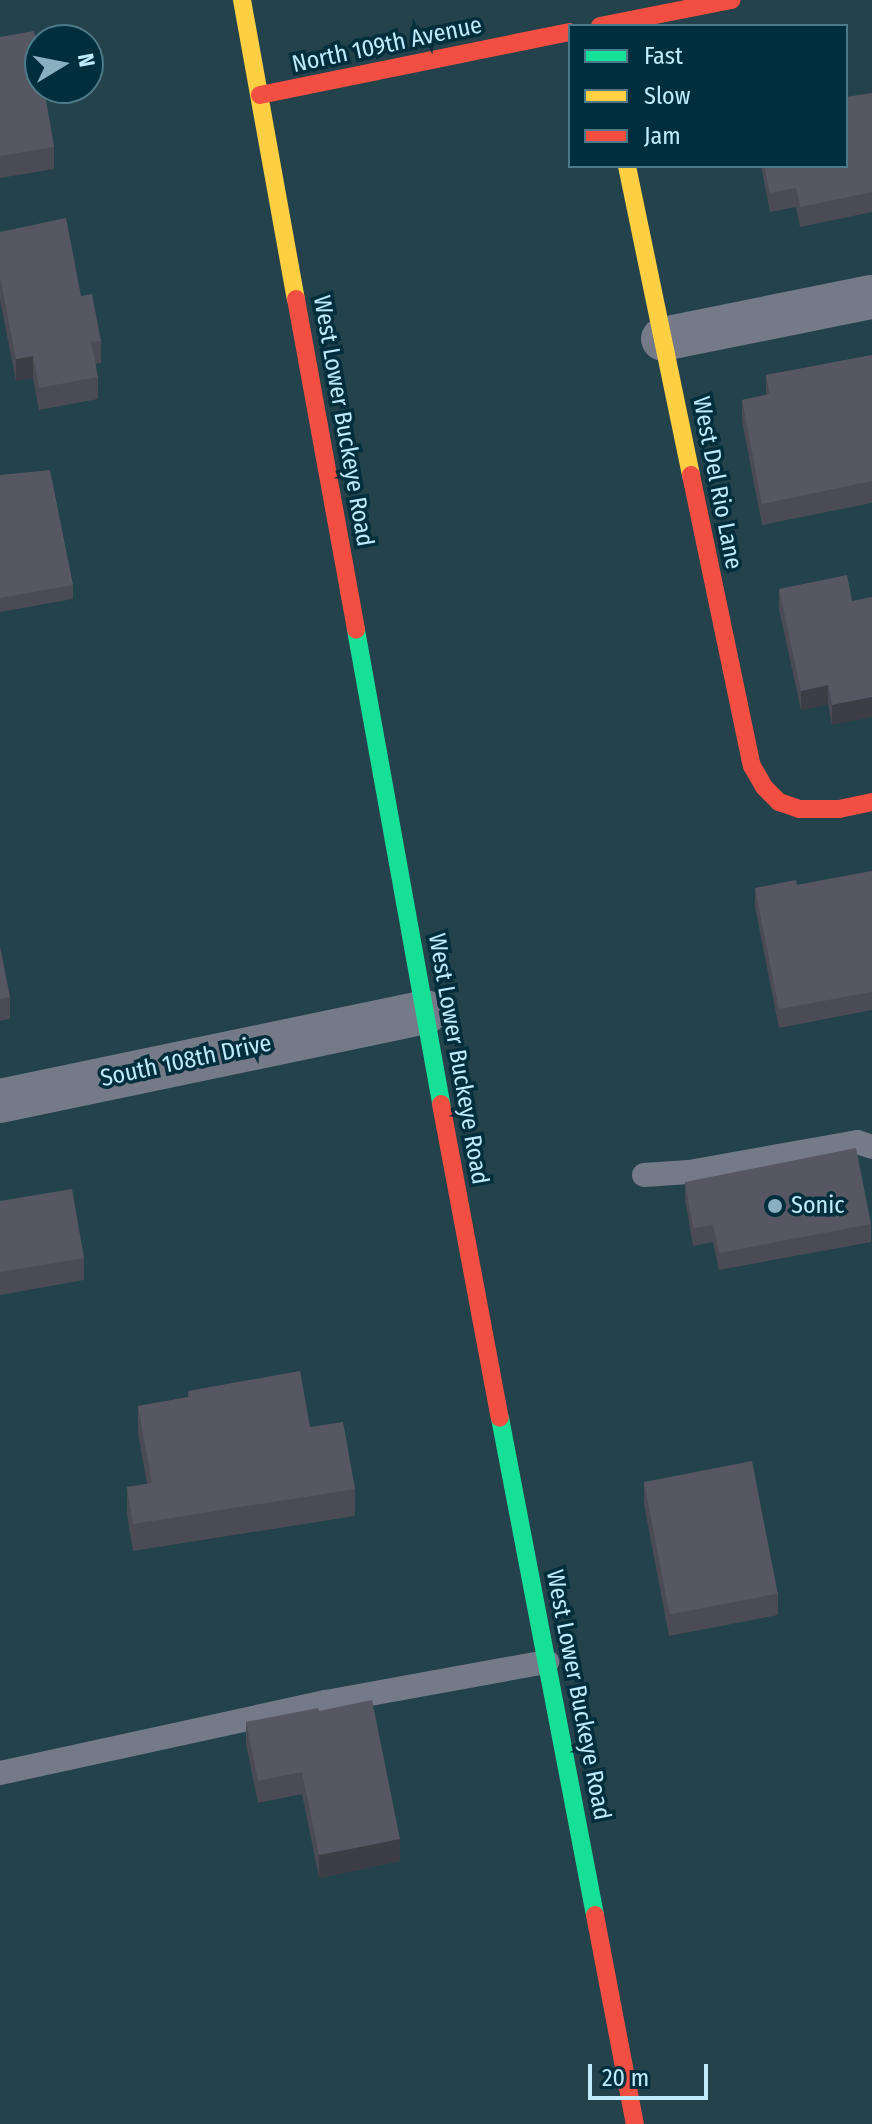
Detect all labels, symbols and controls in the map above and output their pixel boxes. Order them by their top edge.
street label: North 109th Avenue [289,11,485,79]
north arrow [24,24,104,104]
legend [568,24,848,168]
text: Fast [644,42,683,70]
text: N [72,51,101,69]
text: Slow [644,82,690,110]
text: Jam [644,122,681,150]
street label: West Lower Buckeye Road [307,293,379,549]
street label: West Del Rio Lane [686,394,748,572]
street label: West Lower Buckeye Road [422,931,494,1187]
street label: South 108th Drive [98,1029,274,1093]
place label: Sonic [791,1192,844,1220]
marker: Sonic [766,1197,784,1215]
street label: West Lower Buckeye Road [540,1567,616,1823]
scale bar [592,2048,712,2098]
text: 20 m [602,2064,649,2092]

